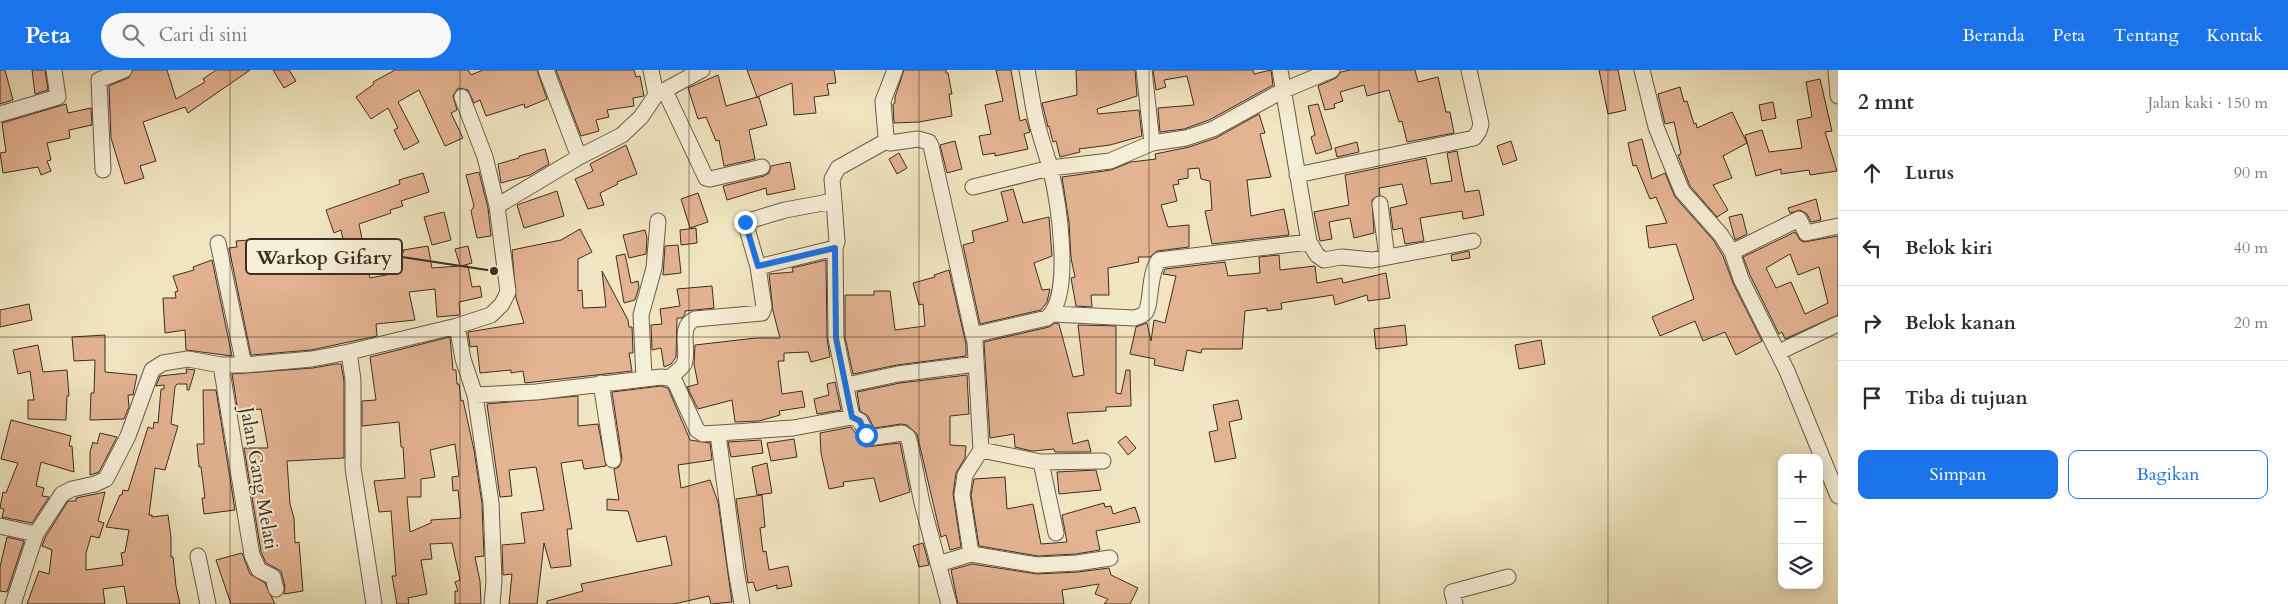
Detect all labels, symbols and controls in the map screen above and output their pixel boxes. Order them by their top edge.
search box [101,13,451,58]
text: Peta [25,19,71,52]
icon: search [119,21,147,49]
text: Cari di sini [159,22,247,48]
text: Beranda [1963,23,2025,48]
text: Peta [2053,23,2085,48]
text: Tentang [2113,23,2179,48]
text: Kontak [2207,23,2263,48]
text: 2 mnt [1858,88,1914,117]
text: Jalan kaki · 150 m [2148,92,2268,114]
icon: ahead [1858,159,1886,187]
text: Lurus [1905,160,1954,186]
text: 90 m [2234,162,2268,184]
route end [734,211,757,234]
icon: left [1858,234,1886,262]
text: Belok kiri [1905,235,1992,261]
text: 40 m [2234,237,2268,259]
callout: Warkop Gifary [246,239,402,274]
text: Warkop Gifary [255,244,393,271]
icon: right [1858,309,1886,337]
text: Belok kanan [1905,310,2016,336]
text: 20 m [2234,312,2268,334]
icon: arrive [1858,384,1886,412]
text: Tiba di tujuan [1905,385,2028,411]
street label: Jalan Gang Melati [233,402,284,551]
route start [855,424,878,447]
button: Simpan [1858,450,2058,499]
button: Bagikan [2068,450,2268,499]
map controls [1778,454,1823,589]
button: + [1778,454,1823,499]
button: − [1778,499,1823,544]
button: layers [1778,544,1823,589]

